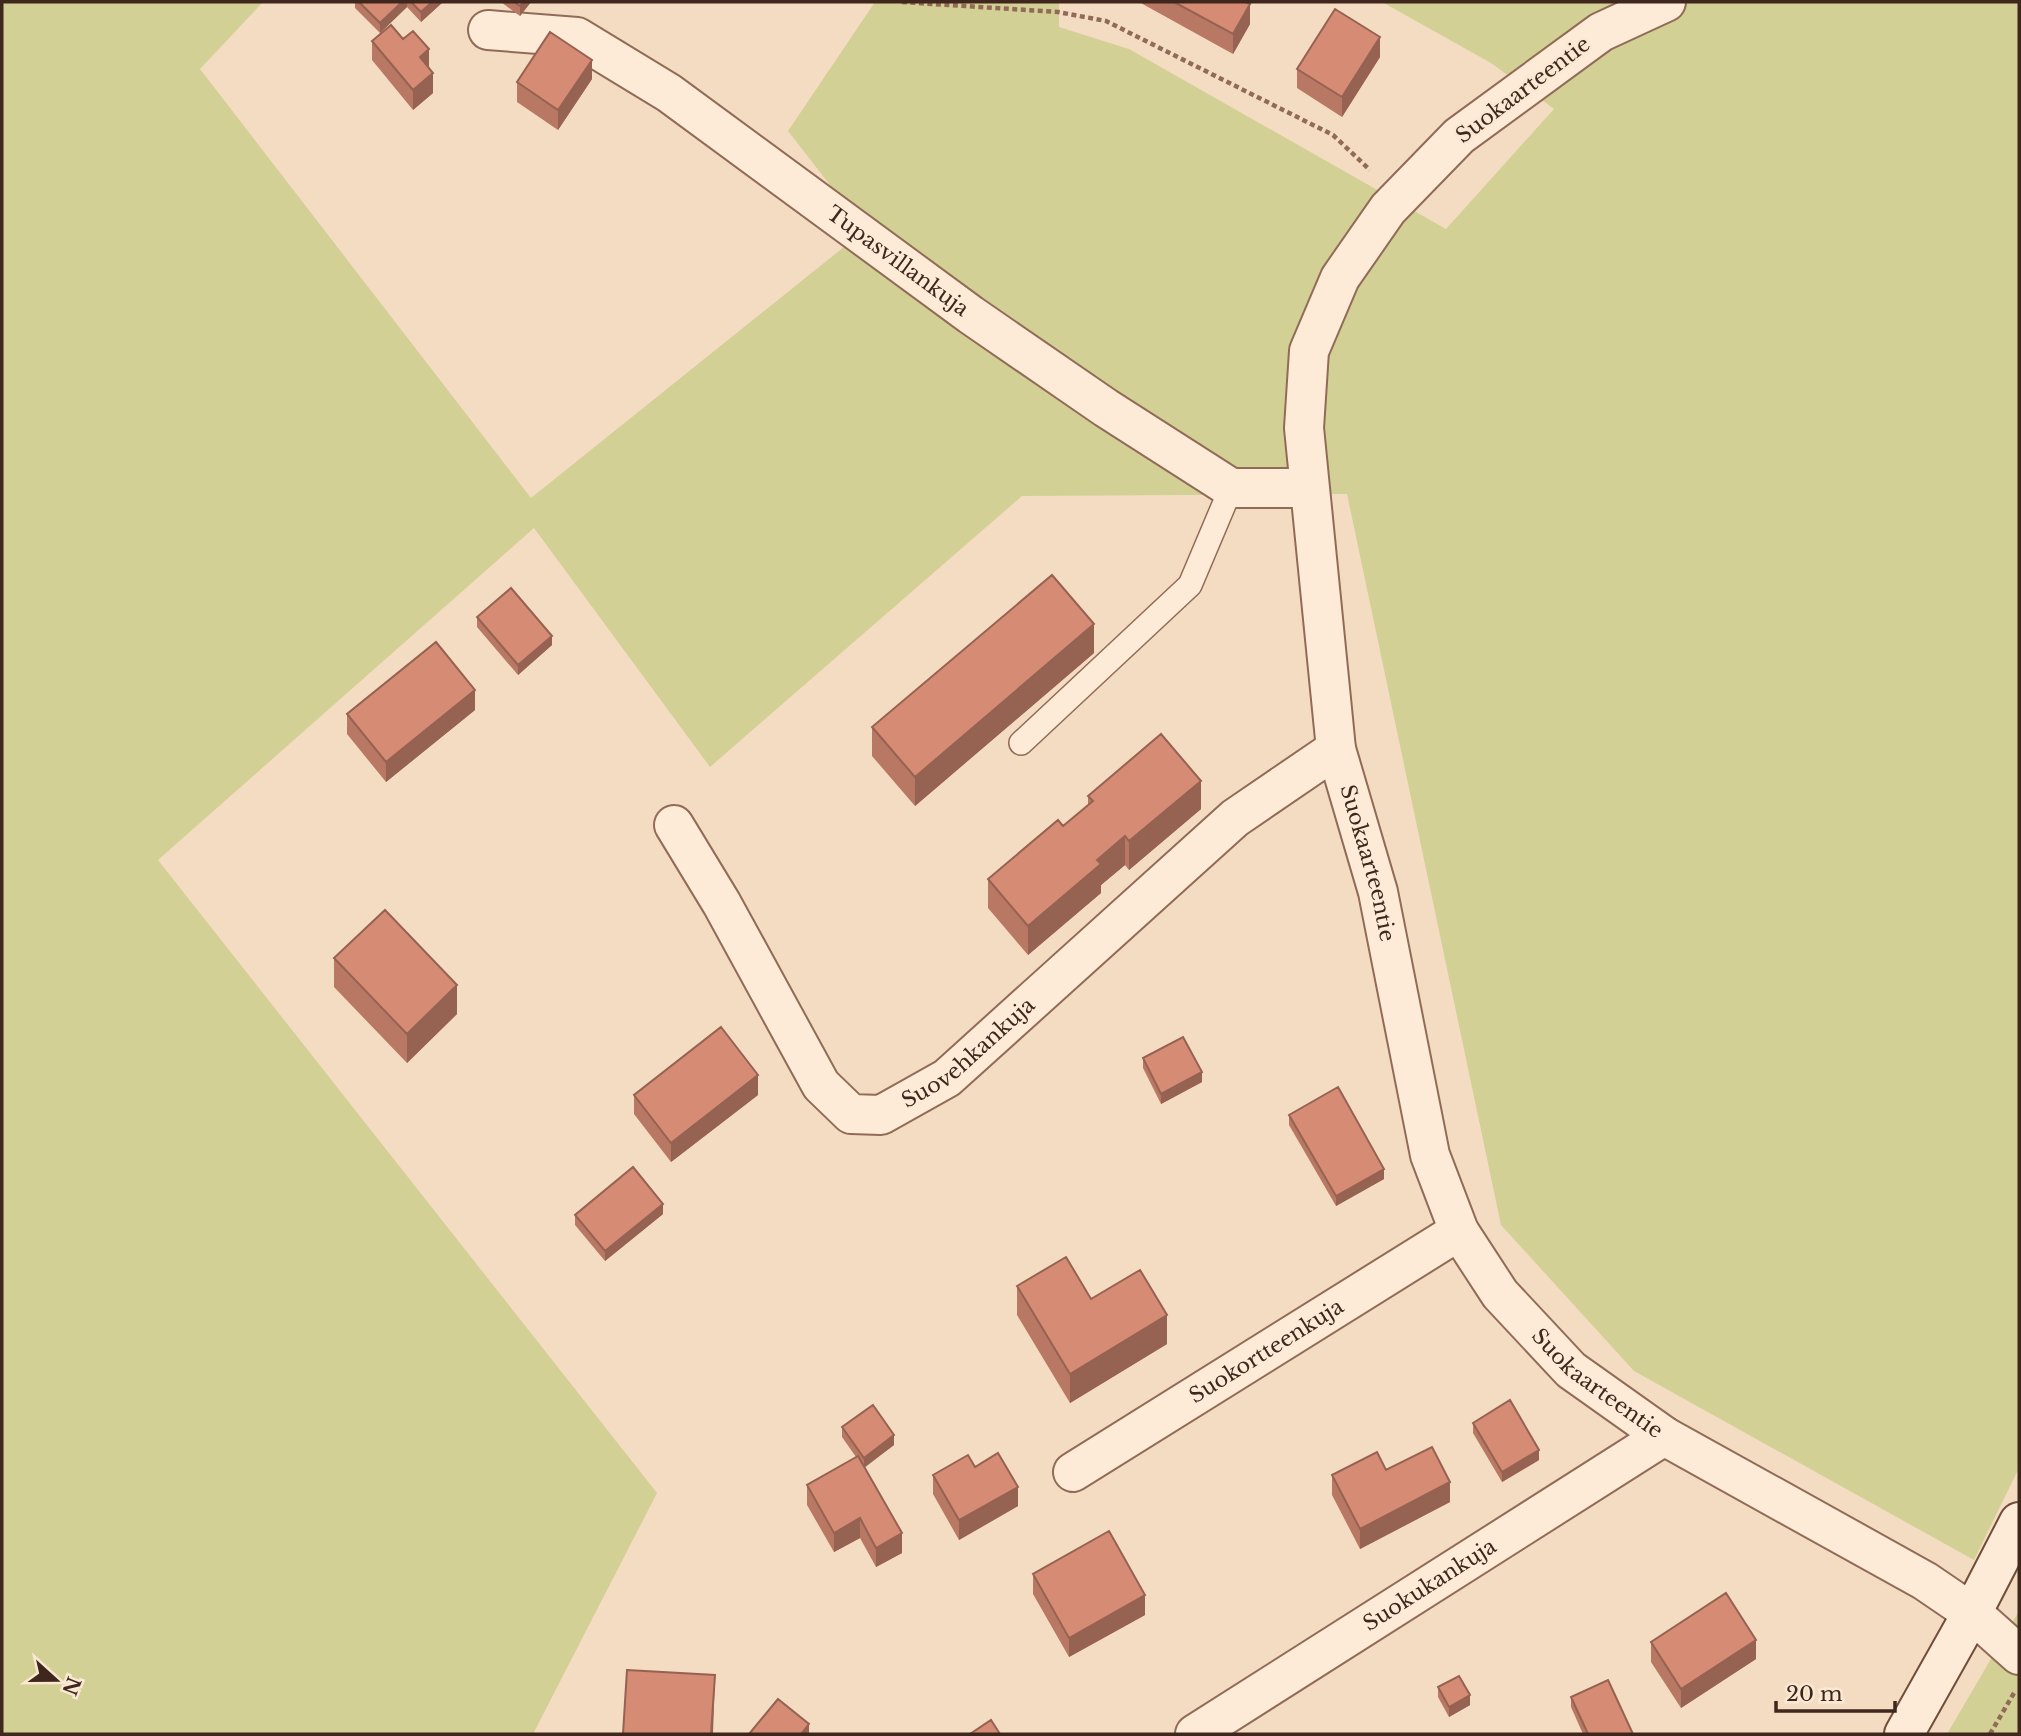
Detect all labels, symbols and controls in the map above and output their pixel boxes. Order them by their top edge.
street label: Suokaarteentie [1451,31,1595,149]
street label: Tupasvillankuja [822,200,974,322]
street label: Suokaarteentie [1334,782,1400,944]
street label: Suovehkankuja [897,992,1040,1114]
street label: Suokortteenkuja [1185,1293,1349,1409]
street label: Suokaarteentie [1526,1323,1668,1444]
street label: Suokukankuja [1358,1533,1501,1637]
north arrow [21,1645,91,1715]
scale bar [1776,1670,1895,1714]
text: N [57,1673,85,1698]
text: 20 m [1786,1681,1843,1707]

